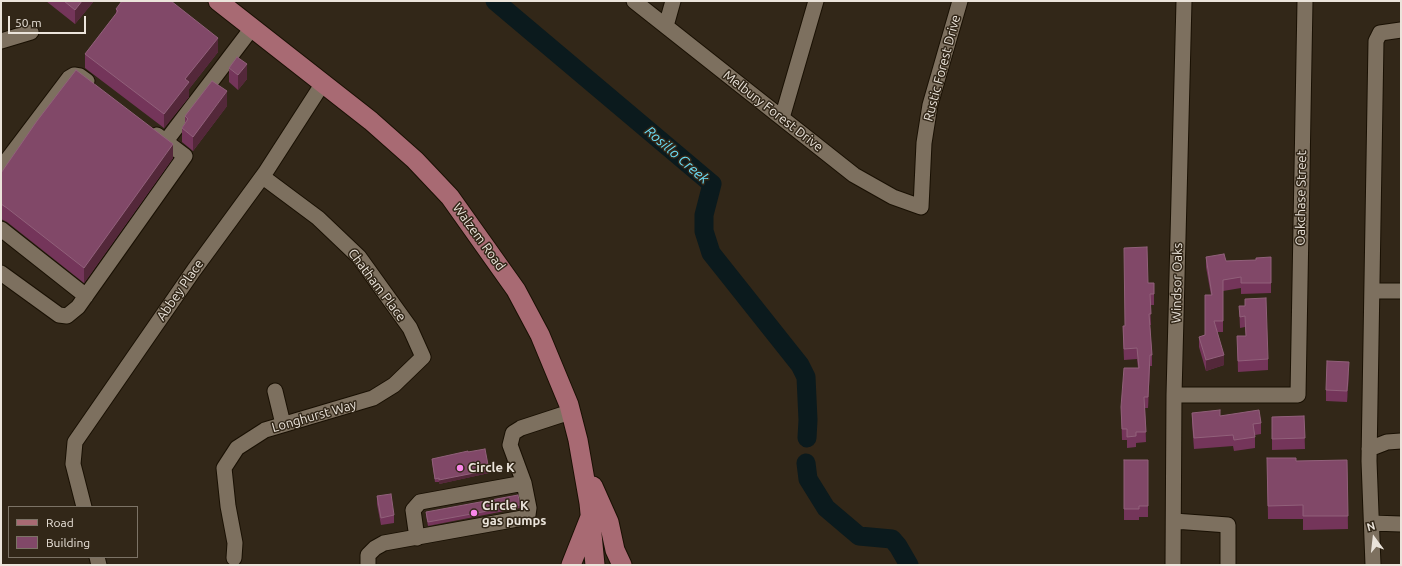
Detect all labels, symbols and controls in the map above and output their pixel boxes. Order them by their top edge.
scale bar [10,8,88,34]
street label: Rustic Forest Drive [920,13,964,123]
text: 50 m [15,16,42,29]
street label: Melbury Forest Drive [720,67,826,155]
water label: Rosillo Creek [642,123,712,187]
street label: Oakchase Street [1292,150,1310,246]
street label: Walzem Road [449,200,509,274]
street label: Windsor Oaks [1168,243,1186,323]
street label: Chatham Place [345,246,409,324]
street label: Abbey Place [153,256,207,324]
street label: Longhurst Way [270,396,358,436]
place label: Circle K [468,460,515,476]
marker: Circle K [455,463,465,473]
place label: Circle K gas pumps [482,498,546,529]
legend [8,506,138,558]
marker: Circle K gas pumps [469,508,479,518]
text: Road [46,516,74,529]
north arrow [1354,518,1394,558]
text: N [1365,520,1376,533]
text: Building [46,536,90,549]

